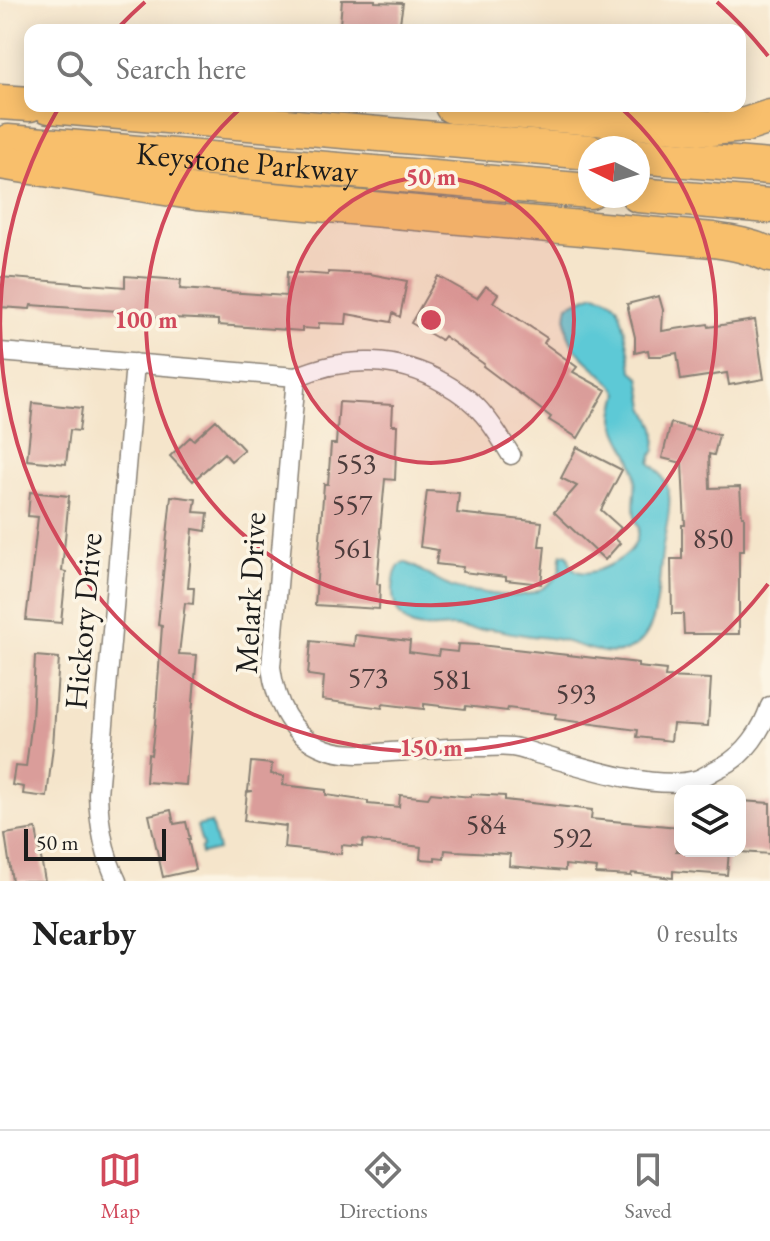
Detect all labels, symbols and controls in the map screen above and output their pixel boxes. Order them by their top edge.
search box [24,24,746,112]
icon: search [52,46,96,90]
text: Search here [116,49,246,88]
street label: Keystone Parkway [134,132,361,192]
north arrow [578,136,650,208]
text: 50 m [406,161,456,192]
text: 100 m [114,304,178,335]
centre of rings [417,306,445,334]
house number: 553 [336,445,376,481]
house number: 557 [332,486,373,522]
street label: Melark Drive [225,511,275,675]
house number: 850 [693,520,733,556]
house number: 561 [333,530,373,566]
street label: Hickory Drive [54,531,112,711]
house number: 573 [348,659,388,695]
house number: 581 [432,661,472,697]
house number: 593 [556,675,596,711]
text: 150 m [399,732,463,763]
map controls [674,785,746,857]
button: layers [674,785,746,857]
house number: 584 [466,806,507,842]
house number: 592 [552,819,593,855]
scale bar [24,825,166,861]
text: 50 m [36,828,79,857]
text: Nearby [32,911,136,955]
text: 0 results [657,916,738,950]
tab: Map [98,1148,142,1225]
tab: Directions [339,1148,428,1225]
tab: Saved [624,1148,672,1225]

